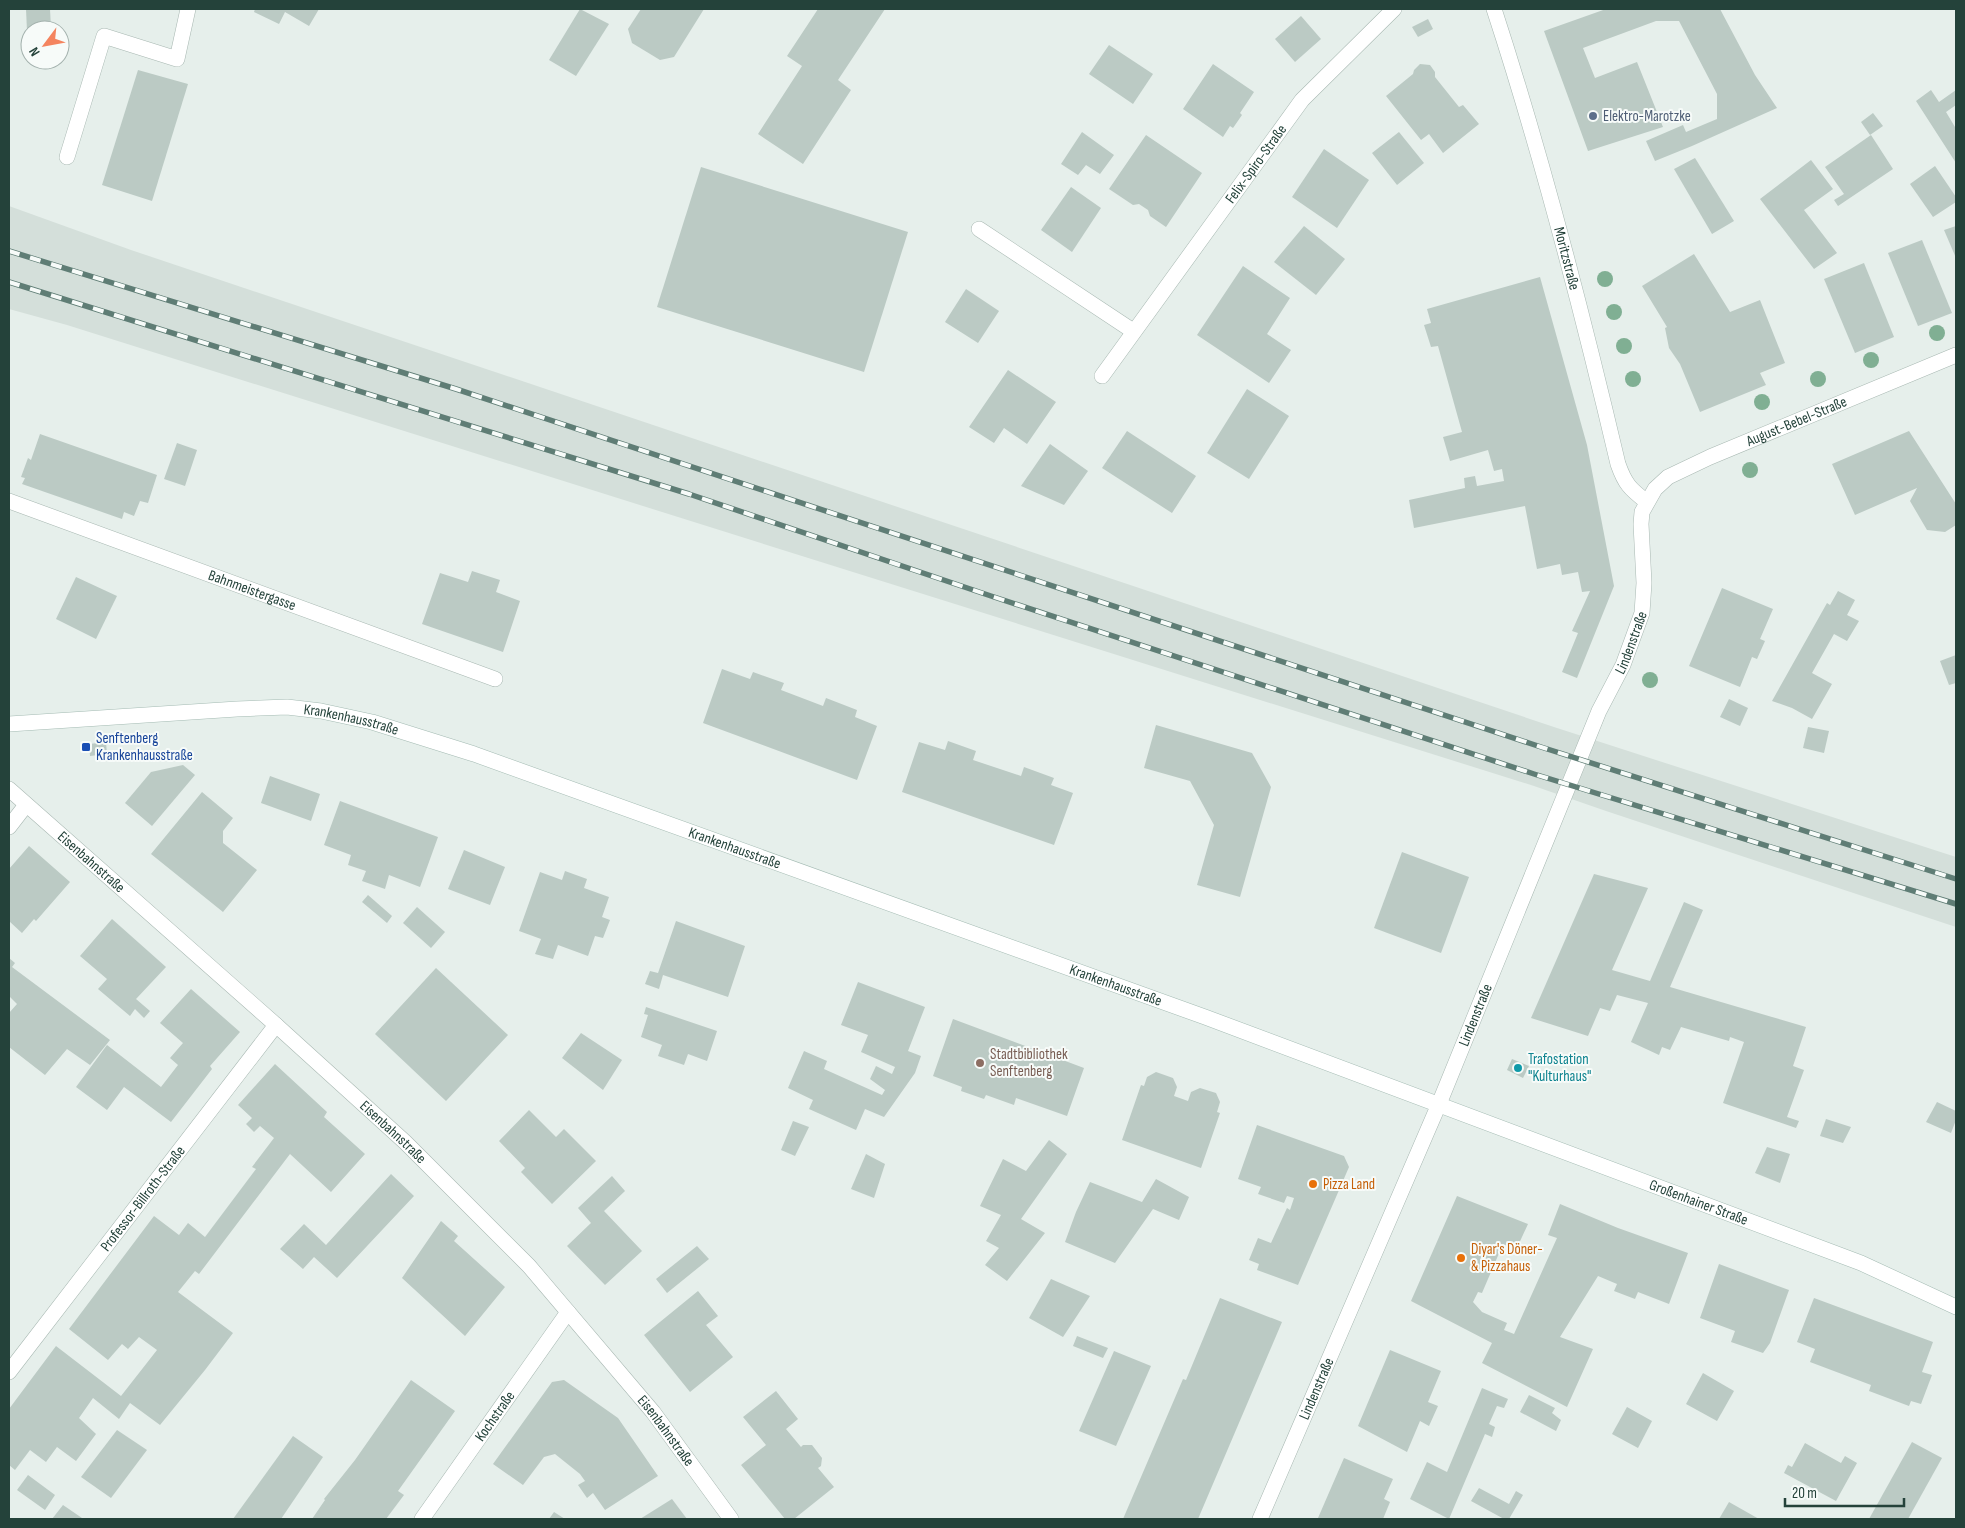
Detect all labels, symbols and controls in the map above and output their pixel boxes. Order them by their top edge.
north arrow [20,20,70,70]
text: N [25,44,44,59]
place label: Elektro-Marotzke [1603,107,1691,126]
marker: Elektro-Marotzke [1587,110,1599,122]
street label: Felix-Spiro-Straße [1221,121,1291,207]
street label: Moritzstraße [1549,225,1584,292]
street label: August-Bebel-Straße [1743,392,1850,451]
street label: Bahnmeistergasse [206,566,298,615]
street label: Lindenstraße [1611,609,1652,678]
street label: Krankenhausstraße [303,700,401,740]
place label: Senftenberg Krankenhausstraße [96,729,193,765]
marker: Senftenberg Krankenhausstraße [80,741,92,753]
street label: Krankenhausstraße [686,823,783,874]
street label: Eisenbahnstraße [53,827,129,897]
street label: Krankenhausstraße [1067,960,1164,1011]
street label: Lindenstraße [1454,981,1497,1049]
place label: Stadtbibliothek Senftenberg [990,1045,1068,1081]
place label: Trafostation "Kulturhaus" [1528,1050,1591,1086]
marker: Stadtbibliothek Senftenberg [974,1057,986,1069]
marker: Trafostation "Kulturhaus" [1512,1062,1524,1074]
street label: Eisenbahnstraße [356,1097,430,1168]
street label: Professor-Billroth-Straße [96,1142,190,1255]
place label: Pizza Land [1323,1175,1375,1194]
street label: Großenhainer Straße [1647,1175,1751,1230]
marker: Pizza Land [1307,1178,1319,1190]
place label: Diyar's Döner- & Pizzahaus [1471,1240,1543,1276]
marker: Diyar's Döner- & Pizzahaus [1455,1252,1467,1264]
street label: Lindenstraße [1295,1355,1338,1423]
street label: Kochstraße [471,1387,519,1445]
street label: Eisenbahnstraße [633,1391,698,1470]
scale bar [1785,1476,1904,1508]
text: 20 m [1792,1484,1817,1503]

